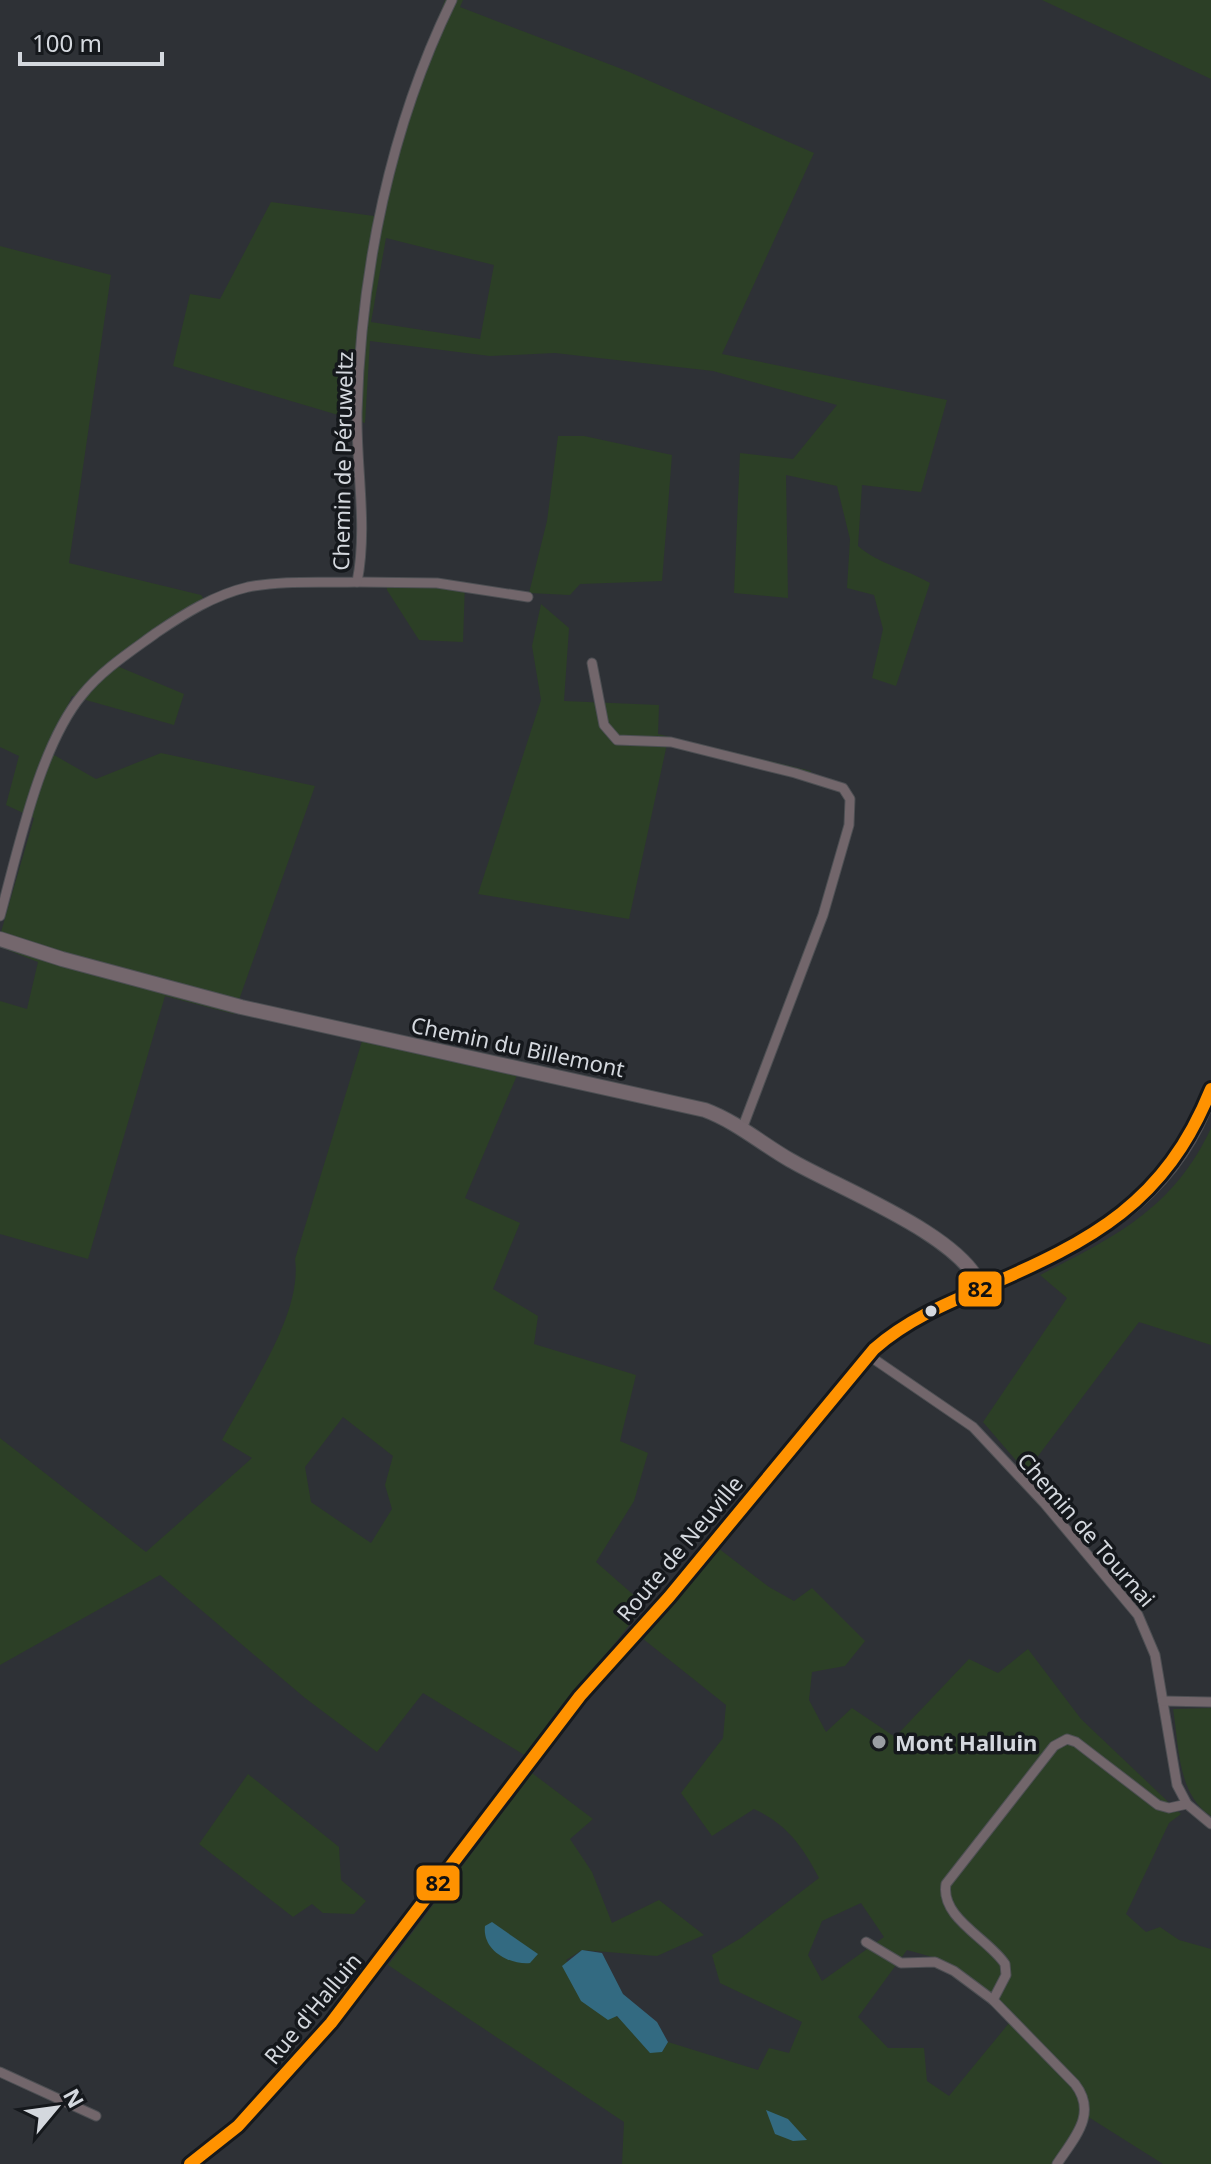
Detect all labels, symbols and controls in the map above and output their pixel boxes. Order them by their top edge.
scale bar [20,16,162,66]
text: 100 m [32,26,102,59]
street label: Chemin de Péruweltz [325,351,359,571]
street label: Chemin du Billemont [409,1009,628,1083]
line badge: 82 [957,1270,1003,1308]
text: 82 [967,1273,993,1303]
unlabelled marker [923,1303,939,1319]
street label: Chemin de Tournai [1012,1445,1162,1613]
street label: Route de Neuville [609,1469,749,1627]
place label: Mont Halluin [895,1727,1037,1757]
marker: Mont Halluin [870,1733,888,1751]
line badge: 82 [415,1864,461,1902]
text: 82 [425,1867,451,1897]
street label: Rue d'Halluin [257,1946,367,2070]
north arrow [16,2068,96,2148]
text: N [57,2083,92,2113]

